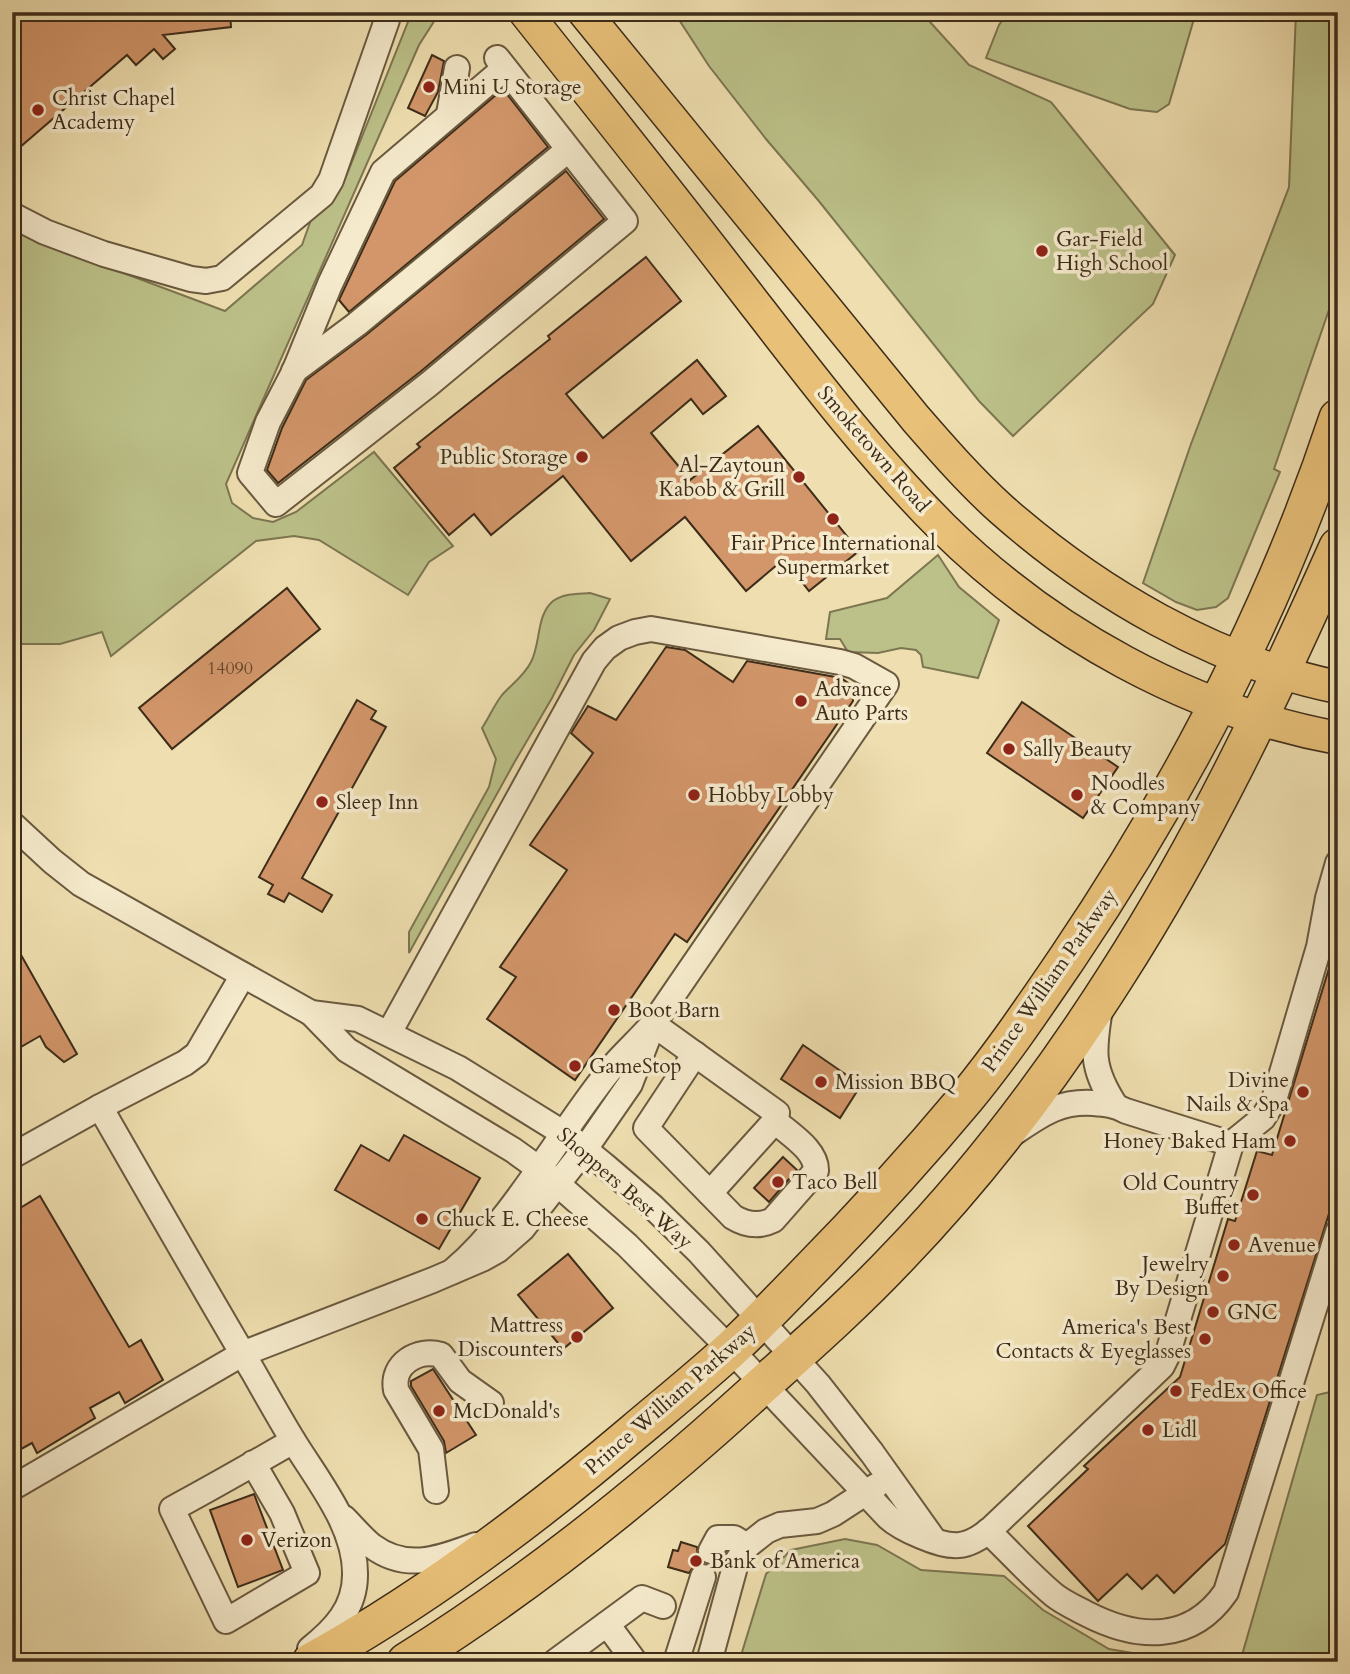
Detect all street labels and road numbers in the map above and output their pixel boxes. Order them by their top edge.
street label: Smoketown Road [811,380,937,519]
street label: Prince William Parkway [975,883,1124,1078]
street label: Shoppers Best Way [550,1121,699,1256]
street label: Prince William Parkway [578,1317,762,1482]

